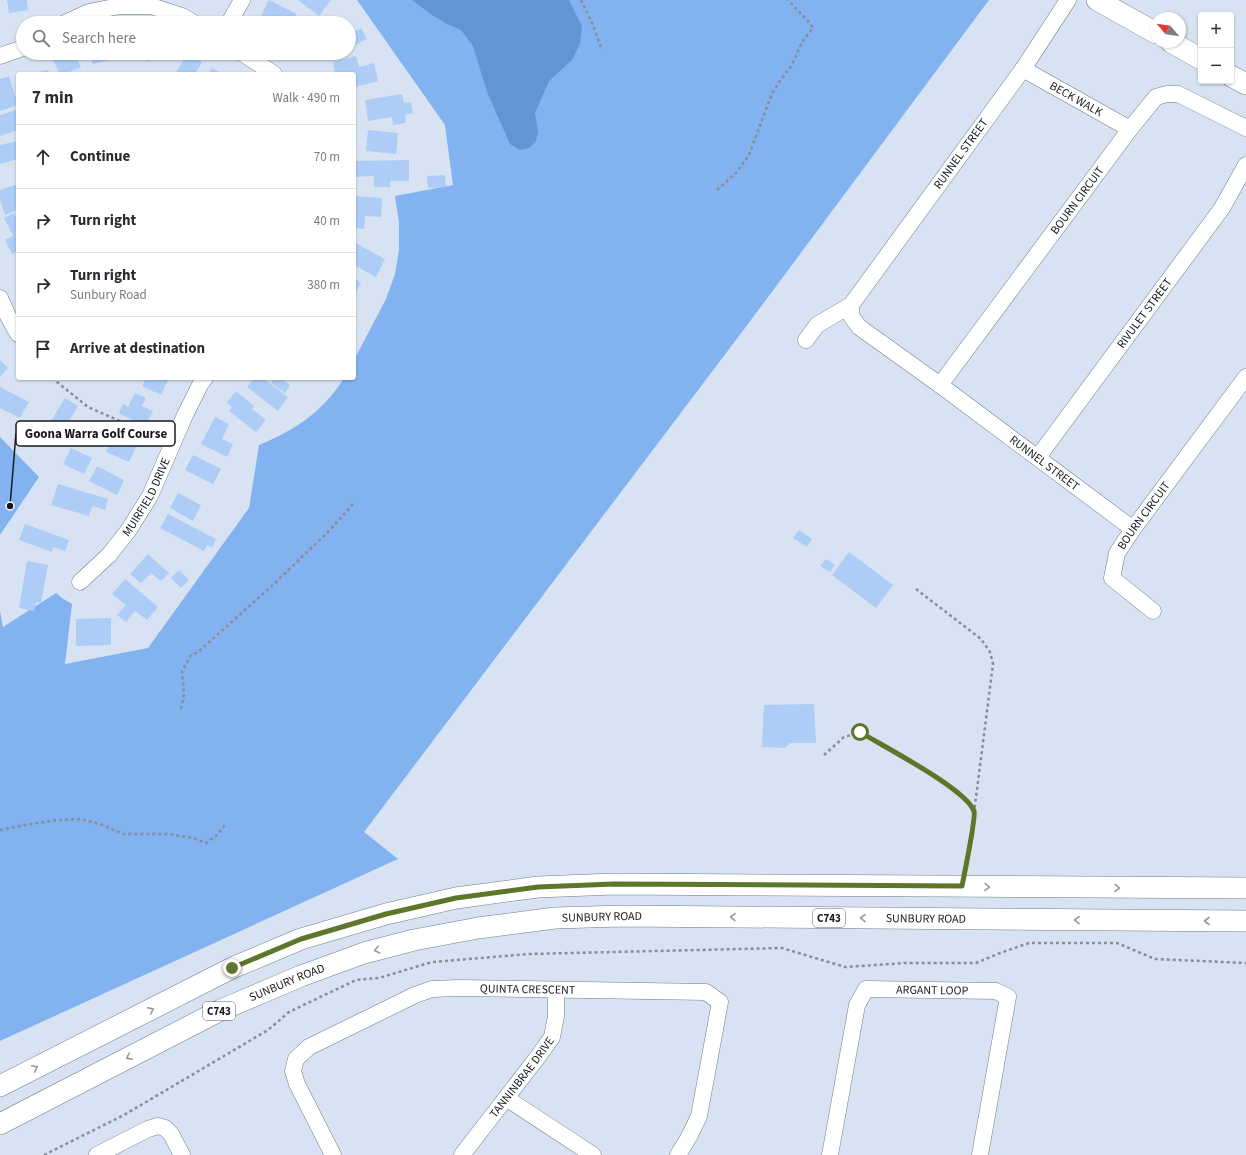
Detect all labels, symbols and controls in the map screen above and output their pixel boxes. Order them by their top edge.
north arrow [1150,12,1186,48]
map controls [1198,12,1234,84]
button: + [1198,12,1234,48]
search box [16,16,356,60]
icon: search [30,27,52,49]
text: Search here [62,28,136,49]
button: − [1198,48,1234,84]
street label: BECK WALK [1047,77,1106,121]
text: 7 min [32,86,73,110]
text: Walk · 490 m [272,89,340,107]
street label: RUNNEL STREET [930,115,993,193]
icon: ahead [32,146,54,168]
text: Continue [70,146,130,167]
text: 70 m [314,148,340,166]
street label: BOURN CIRCUIT [1046,162,1108,238]
icon: right [32,210,54,232]
text: Turn right [70,210,136,231]
text: 40 m [314,212,340,230]
text: Turn right [70,265,136,286]
icon: right [32,274,54,296]
street label: RIVULET STREET [1113,274,1176,352]
text: 380 m [307,276,340,294]
text: Sunbury Road [70,286,147,304]
icon: arrive [32,338,54,360]
text: Arrive at destination [70,338,205,359]
callout: Goona Warra Golf Course [16,421,175,446]
text: Goona Warra Golf Course [25,425,167,443]
street label: RUNNEL STREET [1006,431,1083,495]
street label: MUIRFIELD DRIVE [118,455,174,540]
street label: BOURN CIRCUIT [1113,477,1174,553]
route start [851,723,869,741]
one-way arrow [984,883,990,891]
one-way arrow [1114,884,1120,892]
street label: SUNBURY ROAD [562,907,642,926]
road number: C743 [813,909,845,927]
street label: SUNBURY ROAD [886,910,966,927]
one-way arrow [730,913,736,921]
one-way arrow [860,914,866,922]
one-way arrow [1074,916,1080,925]
one-way arrow [1204,917,1210,925]
one-way arrow [373,945,380,954]
route end [223,959,241,977]
street label: SUNBURY ROAD [246,960,327,1006]
street label: QUINTA CRESCENT [480,980,576,998]
street label: ARGANT LOOP [896,981,969,999]
road number: C743 [203,1002,235,1020]
one-way arrow [146,1007,154,1014]
street label: TANNINBRAE DRIVE [485,1033,558,1121]
one-way arrow [126,1052,134,1060]
one-way arrow [31,1066,38,1073]

